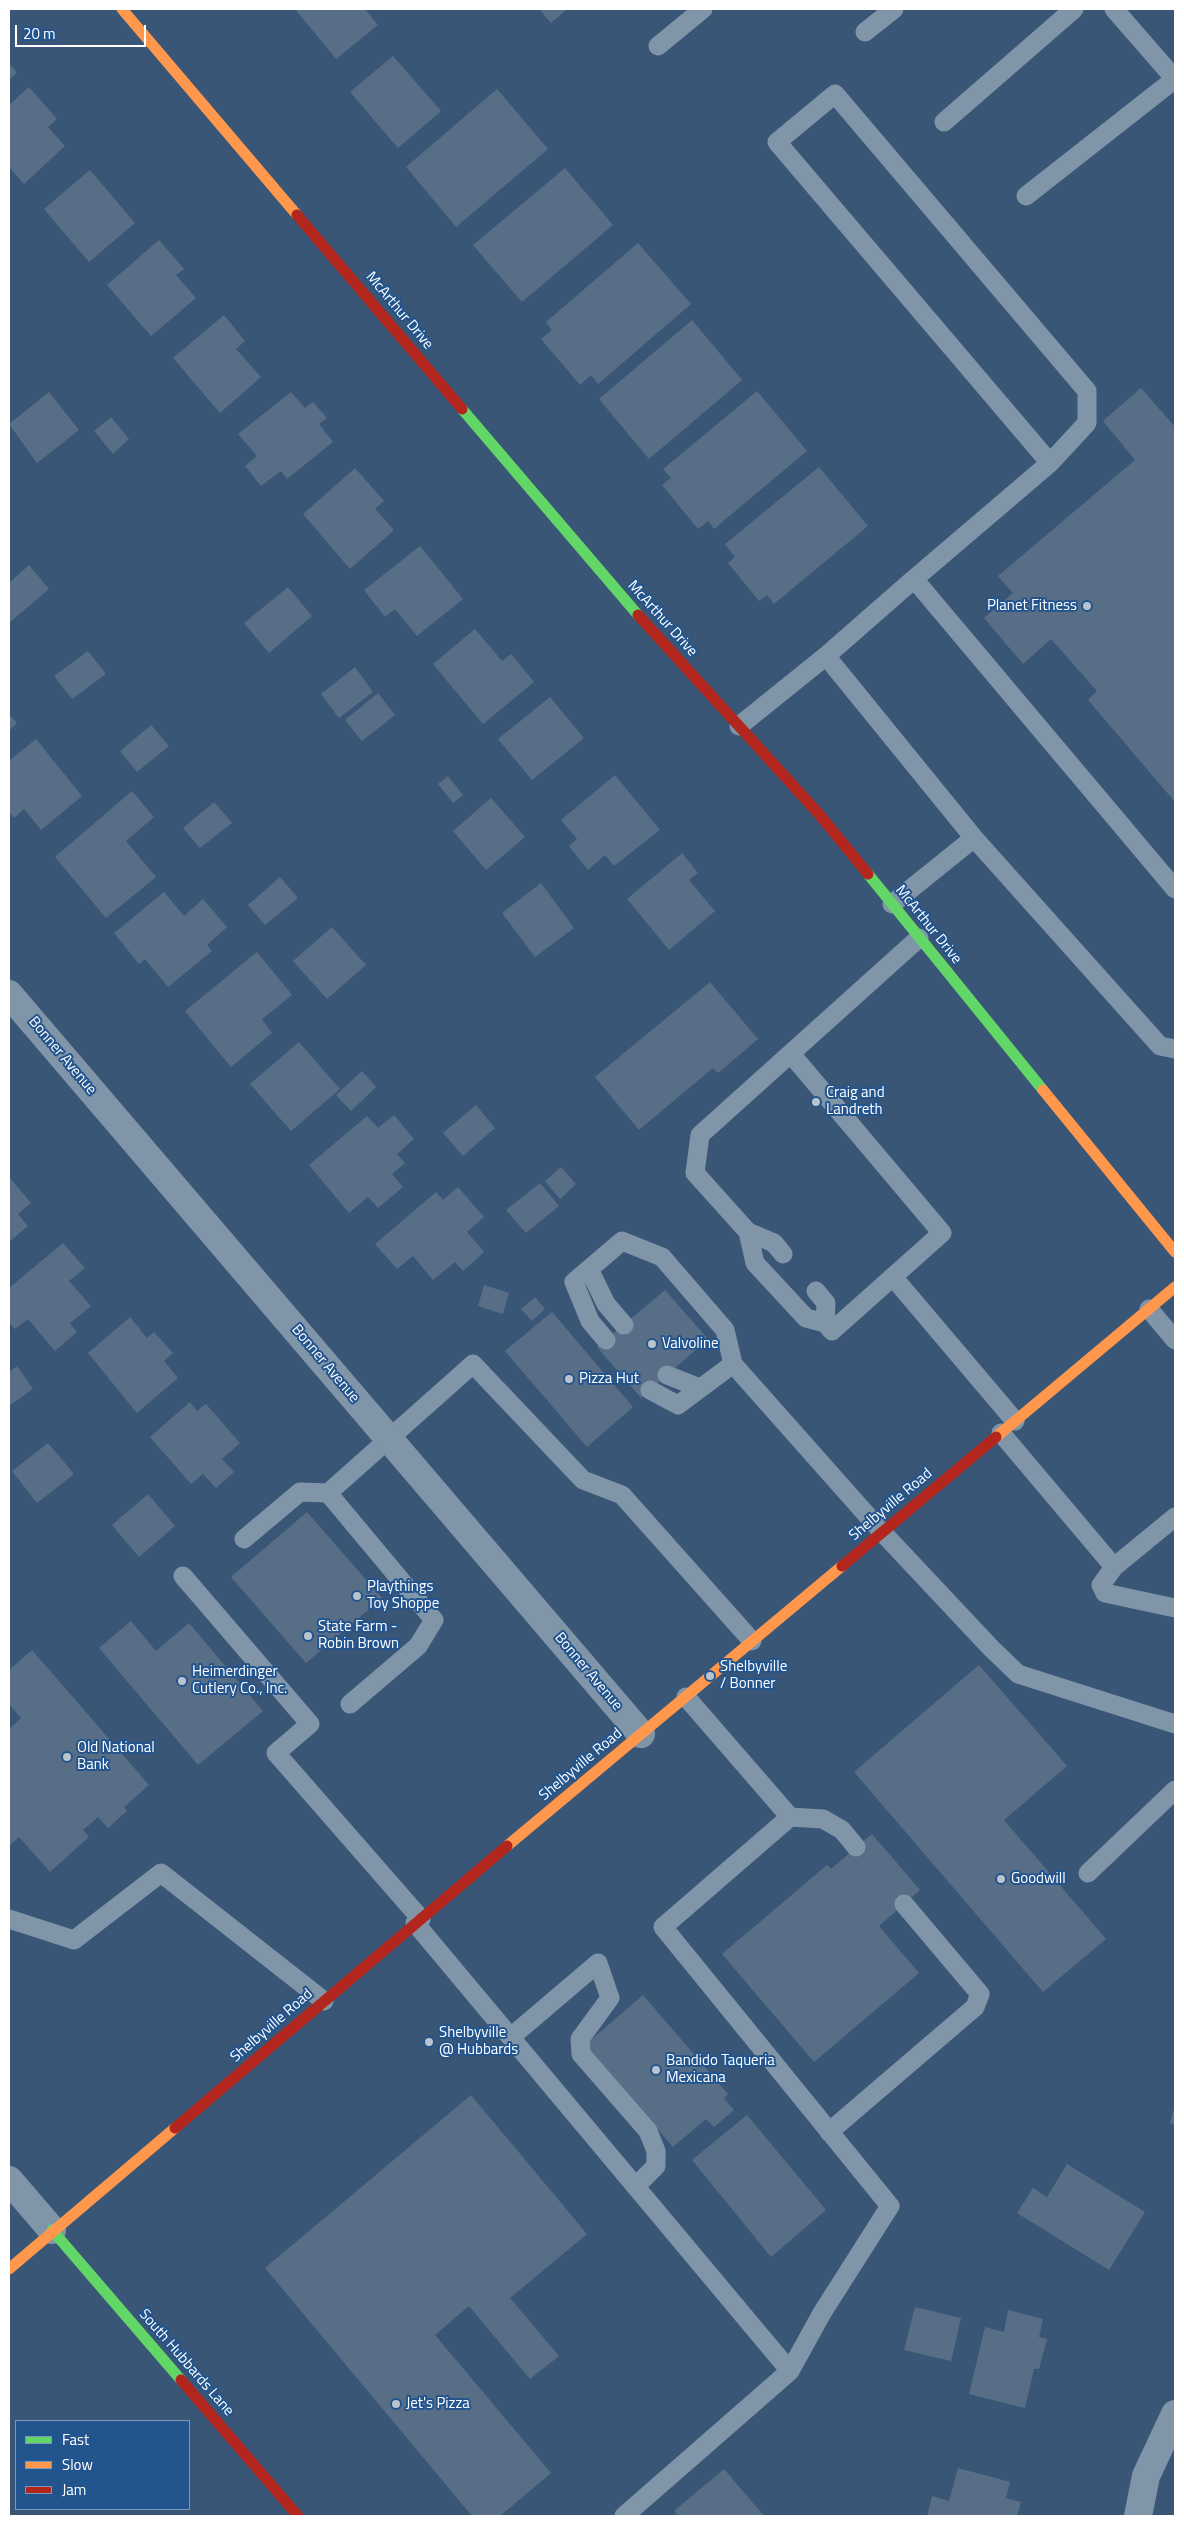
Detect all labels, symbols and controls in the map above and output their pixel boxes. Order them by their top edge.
scale bar [18,15,149,47]
text: 20 m [23,22,56,45]
street label: McArthur Drive [361,269,437,353]
street label: McArthur Drive [623,577,701,661]
place label: Planet Fitness [987,597,1077,615]
marker: Planet Fitness [1081,600,1093,612]
street label: McArthur Drive [891,882,965,968]
street label: Bonner Avenue [24,1013,100,1099]
place label: Craig and Landreth [826,1084,885,1119]
marker: Craig and Landreth [810,1096,822,1108]
street label: Bonner Avenue [287,1321,363,1407]
place label: Valvoline [662,1335,719,1353]
marker: Valvoline [646,1338,658,1350]
place label: Pizza Hut [579,1370,639,1388]
marker: Pizza Hut [563,1373,575,1385]
street label: Shelbyville Road [846,1465,936,1545]
place label: Playthings Toy Shoppe [367,1578,439,1613]
marker: Playthings Toy Shoppe [351,1590,363,1602]
place label: State Farm - Robin Brown [318,1618,399,1653]
street label: Bonner Avenue [550,1629,626,1715]
marker: State Farm - Robin Brown [302,1630,314,1642]
place label: Shelbyville / Bonner [720,1658,787,1693]
place label: Heimerdinger Cutlery Co., Inc. [192,1663,287,1698]
marker: Shelbyville / Bonner [704,1670,716,1682]
marker: Heimerdinger Cutlery Co., Inc. [176,1675,188,1687]
street label: Shelbyville Road [536,1725,626,1805]
place label: Old National Bank [77,1739,155,1774]
marker: Old National Bank [61,1751,73,1763]
place label: Goodwill [1011,1870,1066,1888]
marker: Goodwill [995,1873,1007,1885]
street label: Shelbyville Road [227,1985,317,2067]
place label: Shelbyville @ Hubbards [439,2024,518,2059]
marker: Shelbyville @ Hubbards [423,2036,435,2048]
place label: Bandido Taqueria Mexicana [666,2052,775,2087]
marker: Bandido Taqueria Mexicana [650,2064,662,2076]
street label: South Hubbards Lane [135,2306,237,2420]
place label: Jet's Pizza [406,2395,470,2413]
marker: Jet's Pizza [390,2398,402,2410]
legend [15,2420,190,2510]
text: Fast [62,2428,89,2451]
text: Slow [62,2453,93,2476]
text: Jam [62,2478,86,2501]

